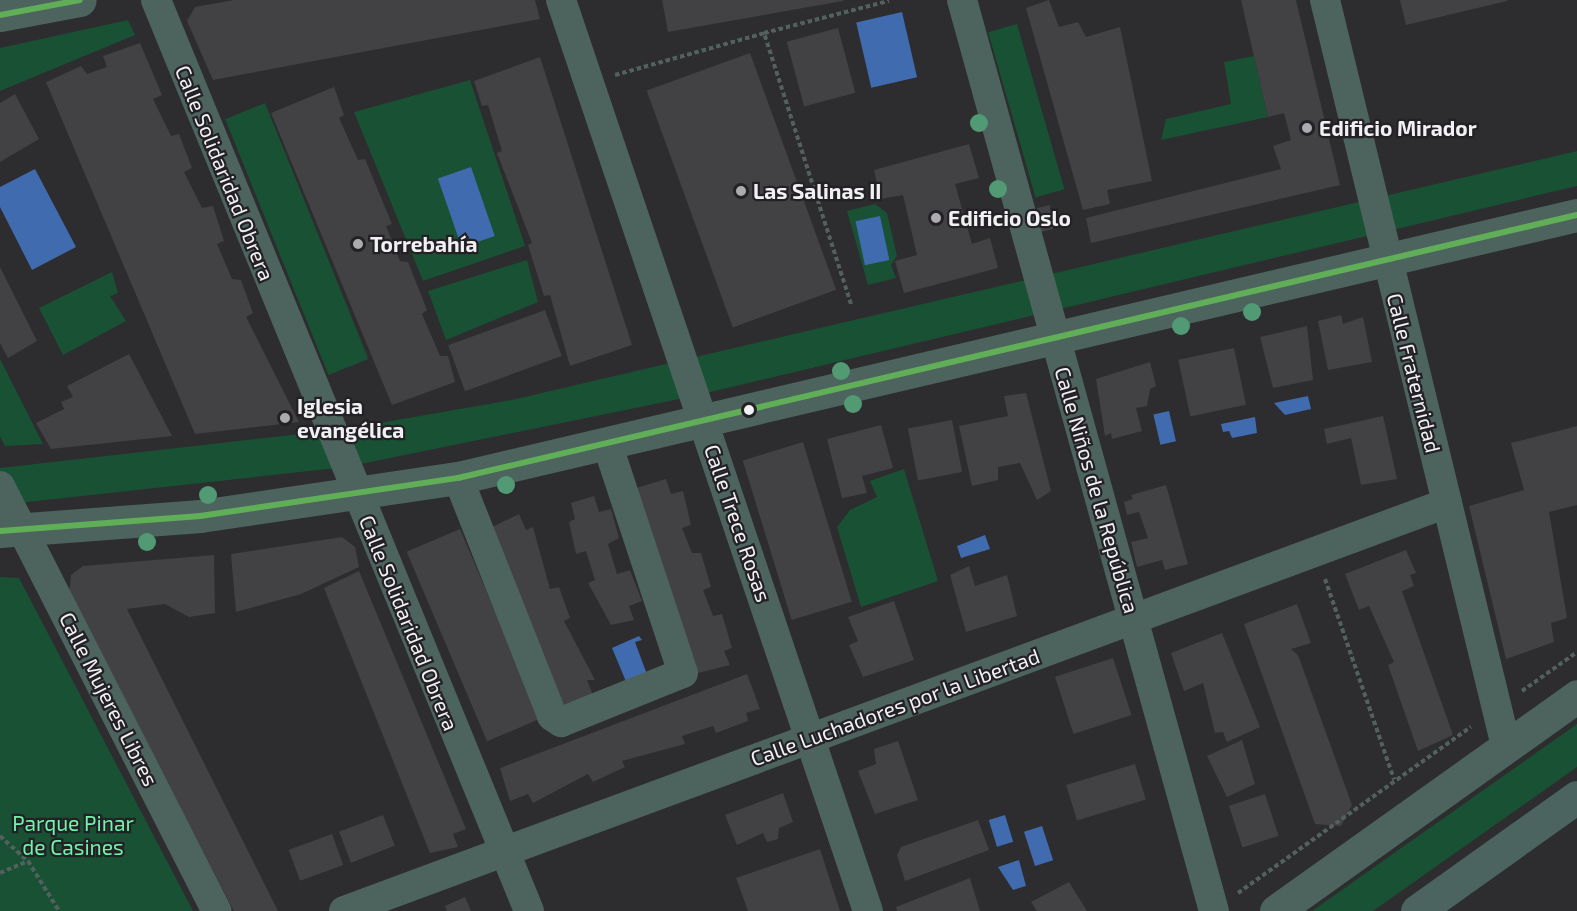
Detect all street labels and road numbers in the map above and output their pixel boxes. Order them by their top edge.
street label: Calle Solidaridad Obrera [170,62,280,284]
street label: Calle Fraternidad [1382,291,1446,455]
street label: Calle Niños de la República [1050,364,1144,616]
street label: Calle Trece Rosas [699,441,777,605]
street label: Calle Solidaridad Obrera [354,512,464,734]
street label: Calle Mujeres Libres [54,608,164,790]
street label: Calle Luchadores por la Libertad [747,643,1043,771]

